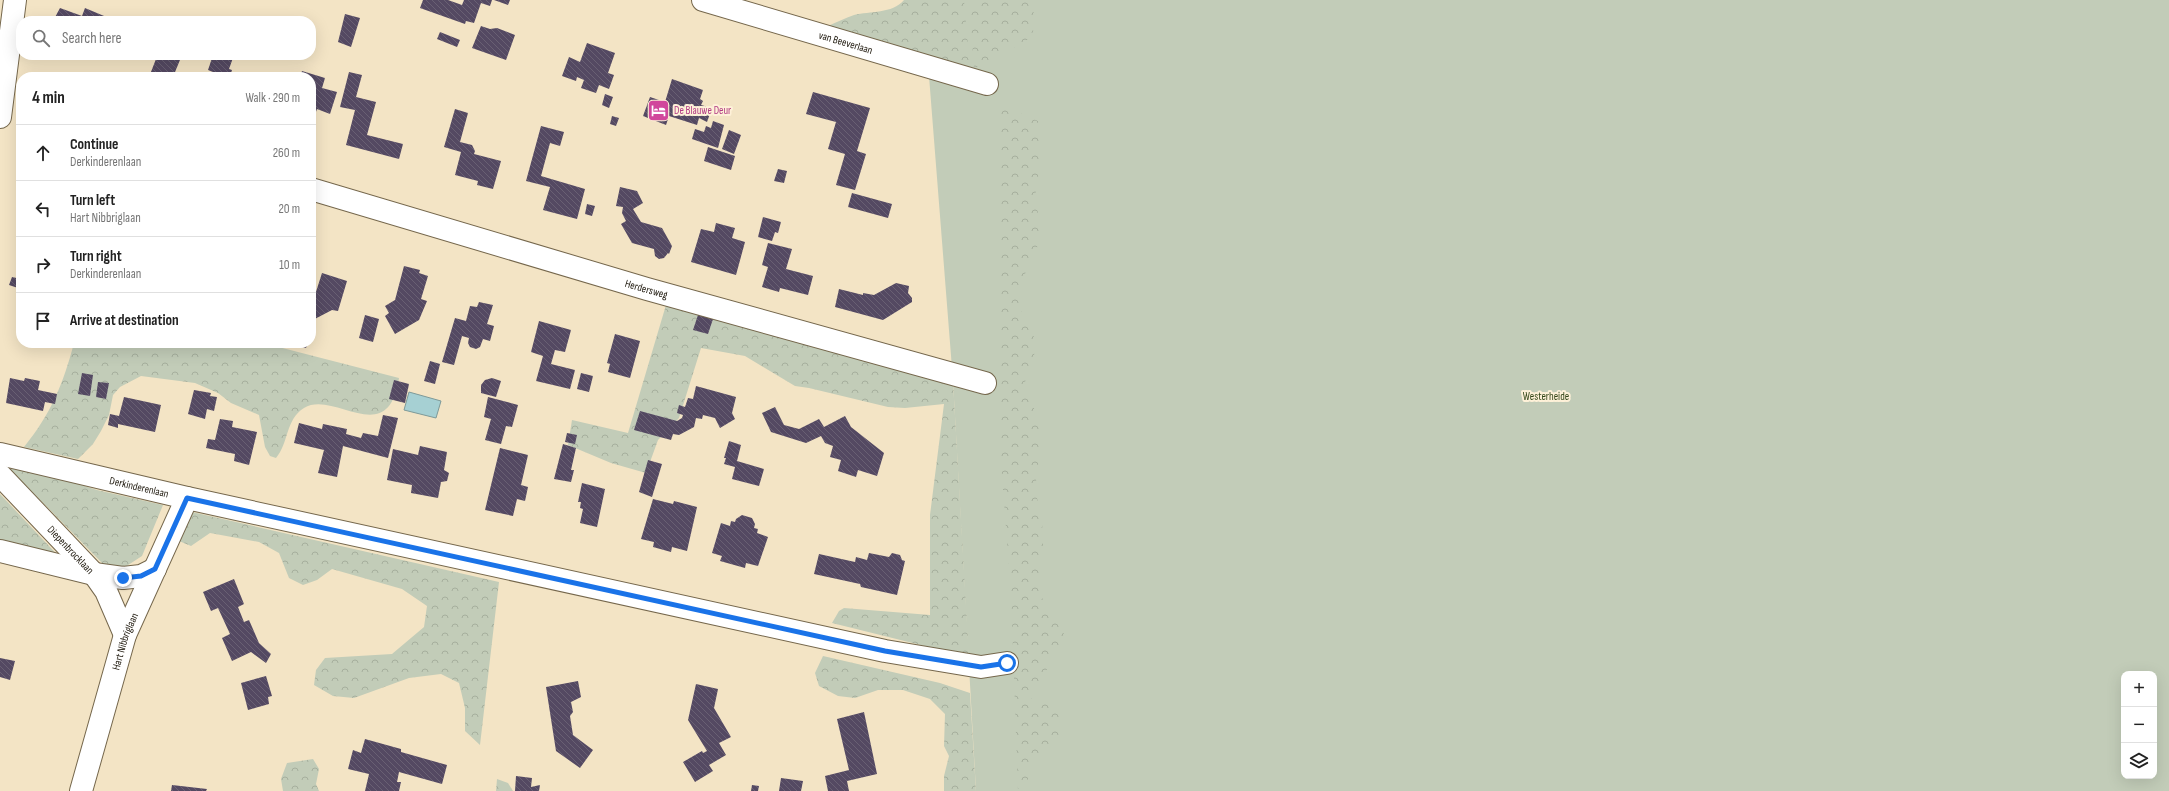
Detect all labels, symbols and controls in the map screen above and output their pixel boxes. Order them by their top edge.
search box [16,16,316,60]
icon: search [30,27,52,49]
text: Search here [62,29,122,48]
street label: van Beeverlaan [817,29,874,57]
text: 4 min [32,88,65,108]
text: Walk · 290 m [245,90,300,106]
hotel icon: De Blauwe Deur [646,97,672,123]
place label: De Blauwe Deur [674,104,731,117]
text: Continue [70,135,119,154]
icon: ahead [32,142,54,164]
text: 260 m [273,145,300,161]
text: Derkinderenlaan [70,154,141,170]
text: Turn left [70,191,115,210]
icon: left [32,198,54,220]
text: 20 m [278,201,300,217]
text: Hart Nibbriglaan [70,210,141,226]
text: Turn right [70,247,122,266]
icon: right [32,254,54,276]
text: 10 m [279,257,300,273]
text: Derkinderenlaan [70,266,141,282]
street label: Herdersweg [623,277,670,302]
icon: arrive [32,310,54,332]
text: Arrive at destination [70,311,179,330]
park label: Westerheide [1523,390,1569,403]
street label: Derkinderenlaan [108,474,170,501]
street label: Diepenbrocklaan [45,523,97,577]
route end [114,569,132,587]
street label: Hart Nibbriglaan [109,611,141,672]
route start [998,654,1016,672]
map controls [2121,671,2157,779]
button: + [2121,671,2157,707]
button: − [2121,707,2157,743]
button: layers [2121,743,2157,779]

